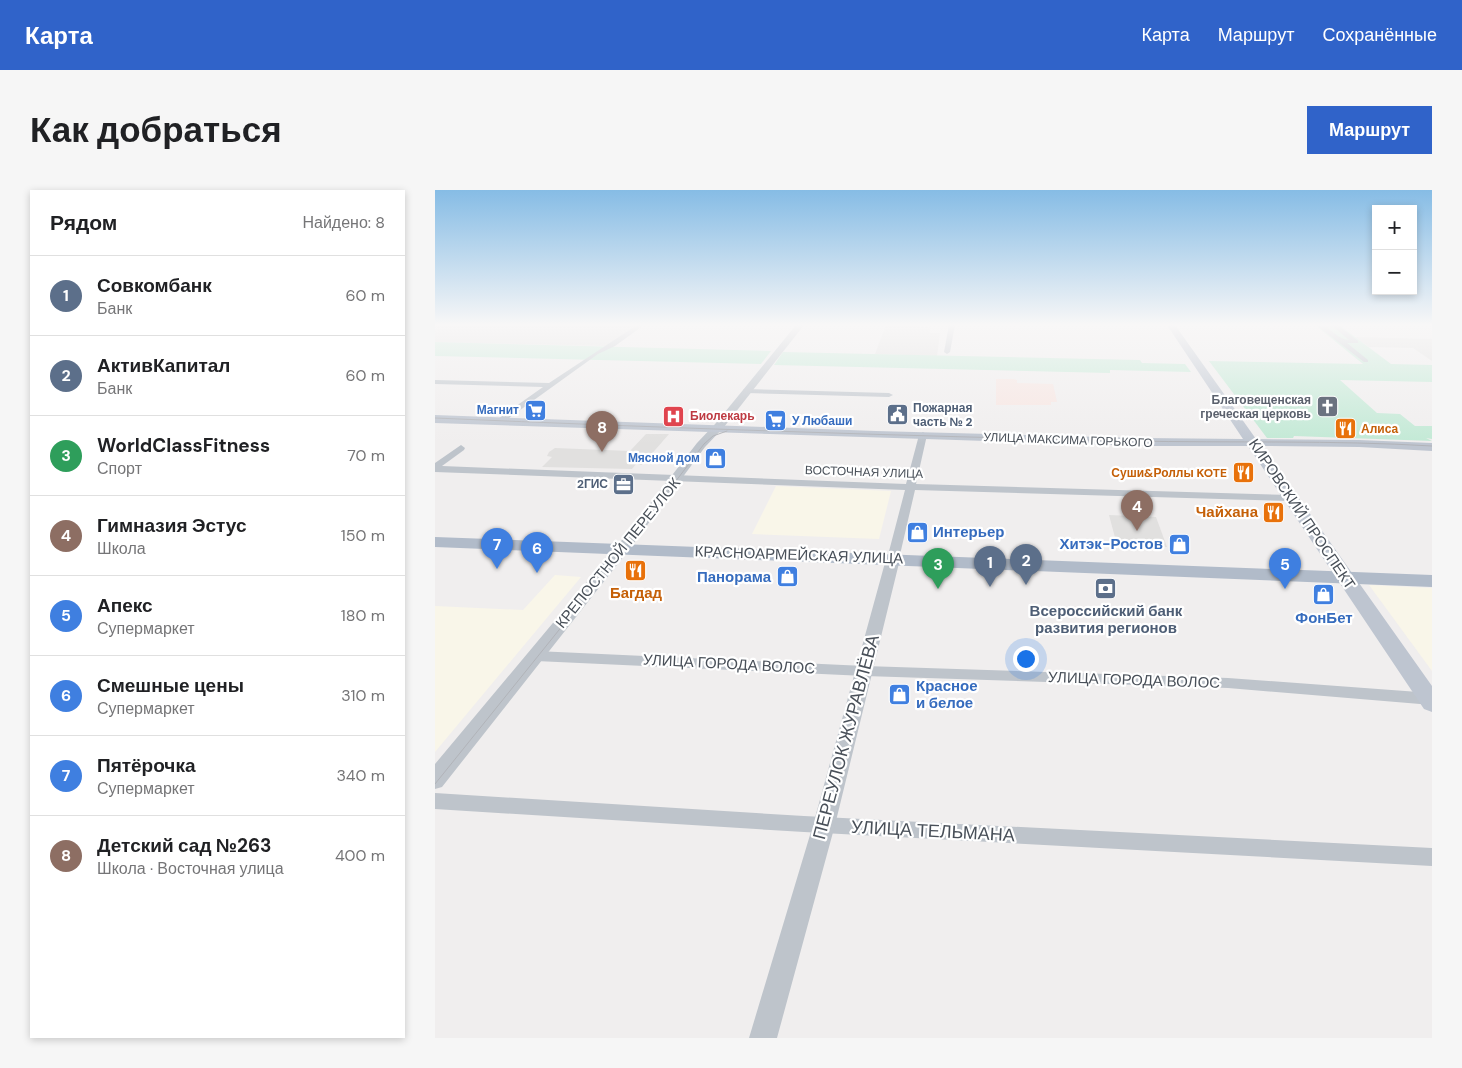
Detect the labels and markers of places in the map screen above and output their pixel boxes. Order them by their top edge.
place label: Благовещенская греческая церковь [1200,392,1311,422]
church icon: Благовещенская греческая церковь [1315,395,1339,419]
supermarket icon: Магнит [523,398,547,422]
place label: Пожарная часть № 2 [913,400,973,430]
place label: Магнит [477,402,519,418]
public building icon: Пожарная часть № 2 [885,403,909,427]
hospital icon: Биолекарь [662,404,686,428]
place label: Биолекарь [690,408,755,424]
supermarket icon: У Любаши [764,409,788,433]
pin: 8 [586,411,618,452]
place label: У Любаши [792,413,852,429]
restaurant icon: Алиса [1333,417,1357,441]
place label: Алиса [1361,421,1398,437]
shop icon: Мясной дом [704,446,728,470]
place label: Мясной дом [628,450,700,466]
restaurant icon: Суши&Роллы KOTE [1231,461,1255,485]
place label: Суши&Роллы KOTE [1111,465,1227,481]
office icon: 2ГИС [612,472,636,496]
place label: 2ГИС [577,476,608,492]
pin: 4 [1121,490,1153,531]
restaurant icon: Чайхана [1262,500,1286,524]
place label: Чайхана [1196,502,1259,522]
shop icon: Интерьер [905,520,929,544]
place label: Интерьер [933,522,1004,542]
pin: 7 [481,528,513,569]
pin: 6 [521,532,553,573]
shop icon: Хитэк-Ростов [1167,532,1191,556]
place label: Хитэк-Ростов [1060,534,1163,554]
pin: 2 [1010,544,1042,585]
pin: 1 [974,546,1006,587]
pin: 3 [922,548,954,589]
pin: 5 [1269,548,1301,589]
restaurant icon: Багдад [624,558,648,582]
shop icon: Панорама [775,565,799,589]
place label: Панорама [697,567,772,587]
bank icon: Всероссийский банк развития регионов [1094,576,1118,600]
place label: Багдад [610,583,663,603]
shop icon: ФонБет [1312,583,1336,607]
place label: Всероссийский банк развития регионов [1030,601,1183,638]
place label: ФонБет [1295,608,1353,628]
place label: Красное и белое [916,676,978,713]
shop icon: Красное и белое [888,683,912,707]

